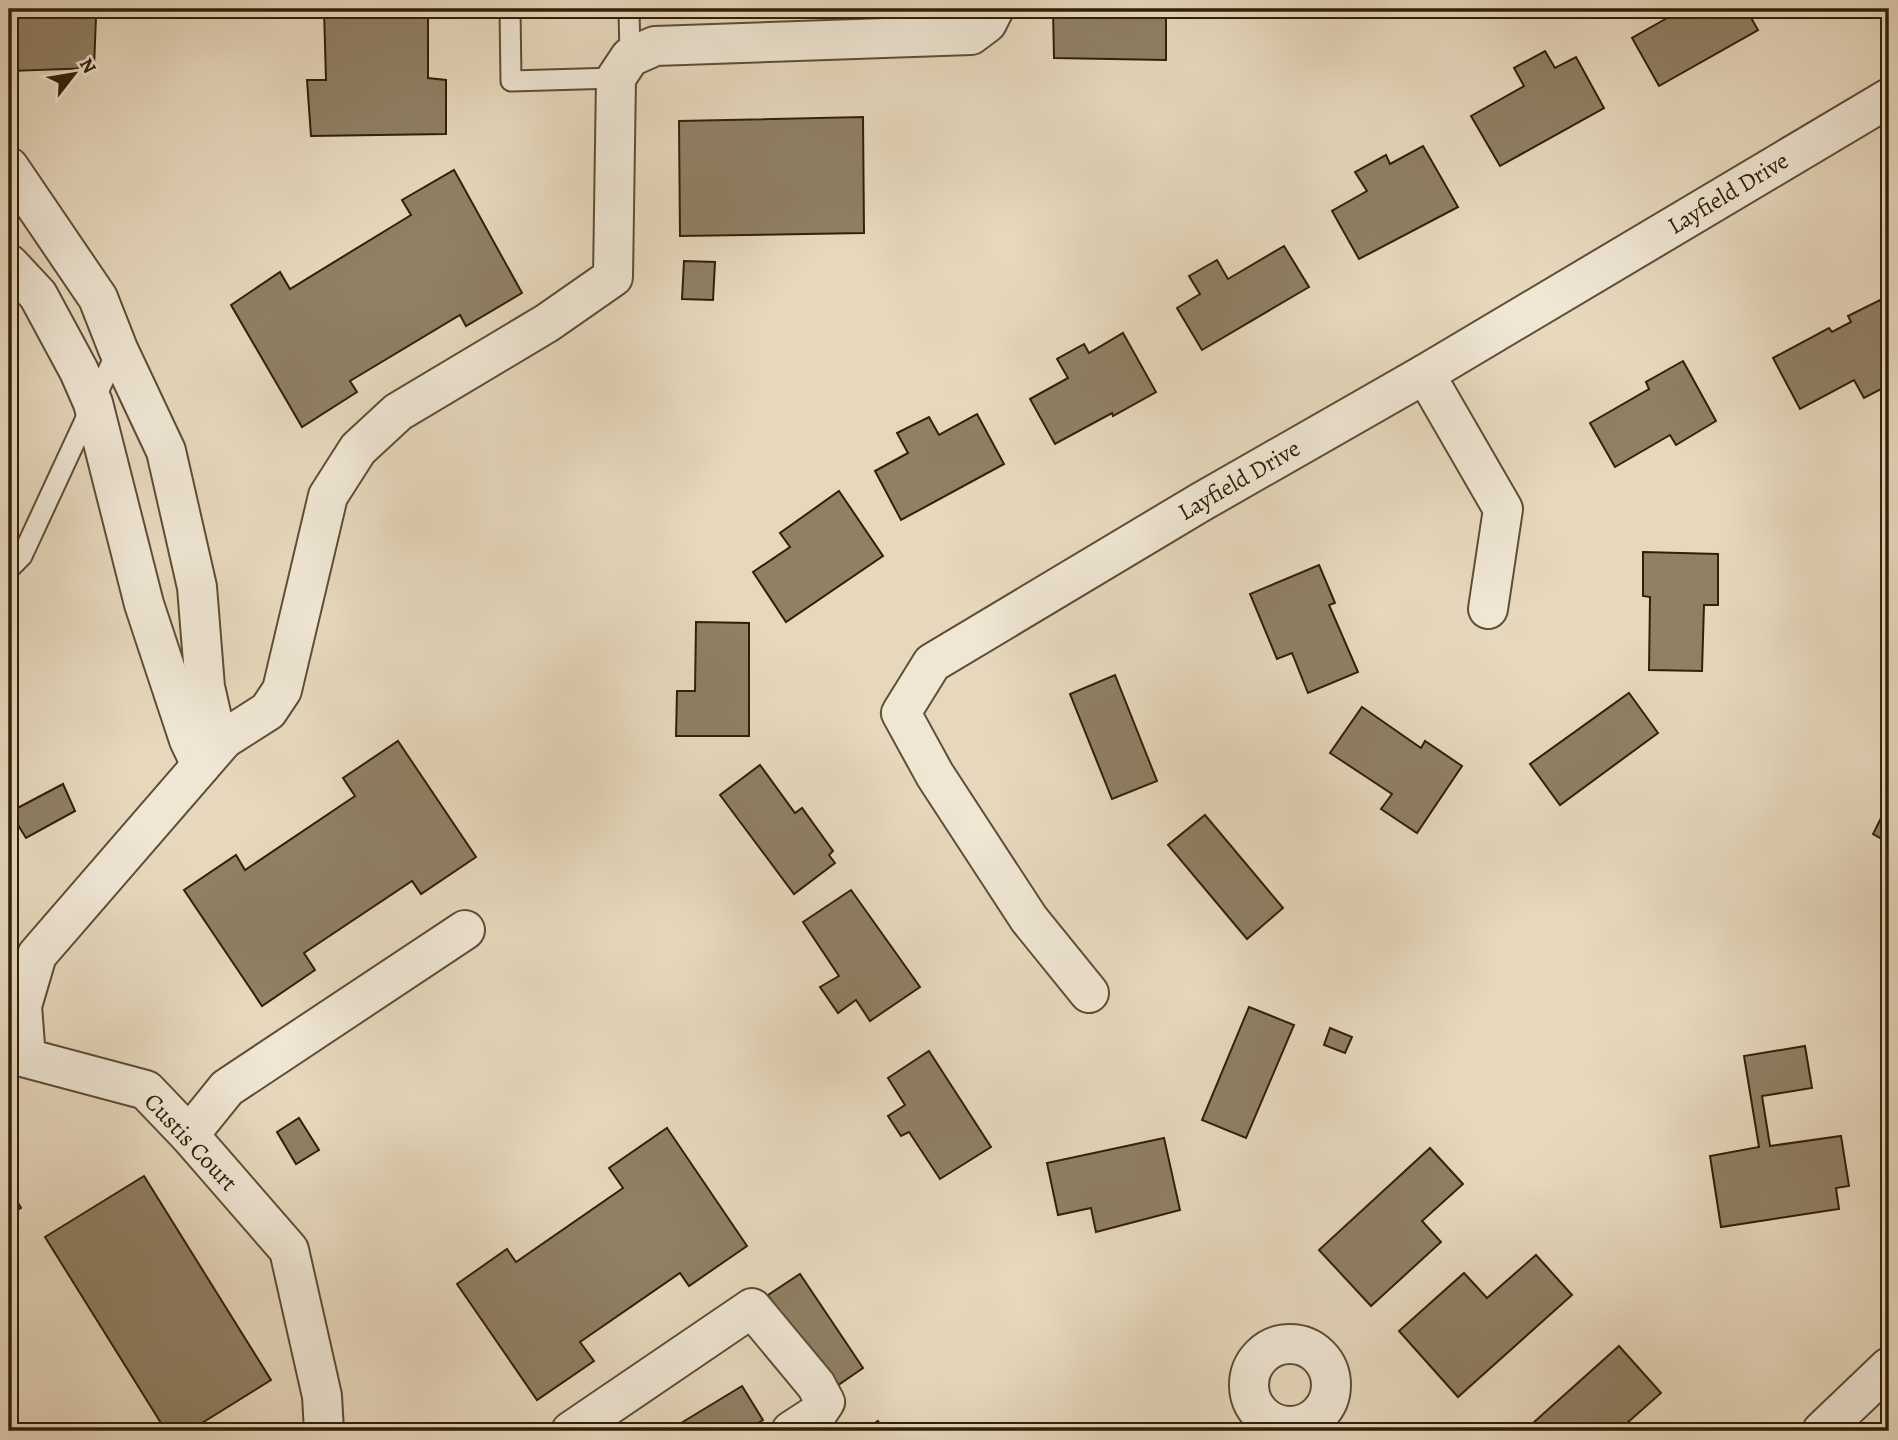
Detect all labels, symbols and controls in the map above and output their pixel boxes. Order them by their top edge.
north arrow [38,38,108,108]
text: N [73,53,103,79]
street label: Layfield Drive [1662,144,1794,242]
street label: Layfield Drive [1172,432,1306,528]
street label: Custis Court [137,1086,245,1198]

